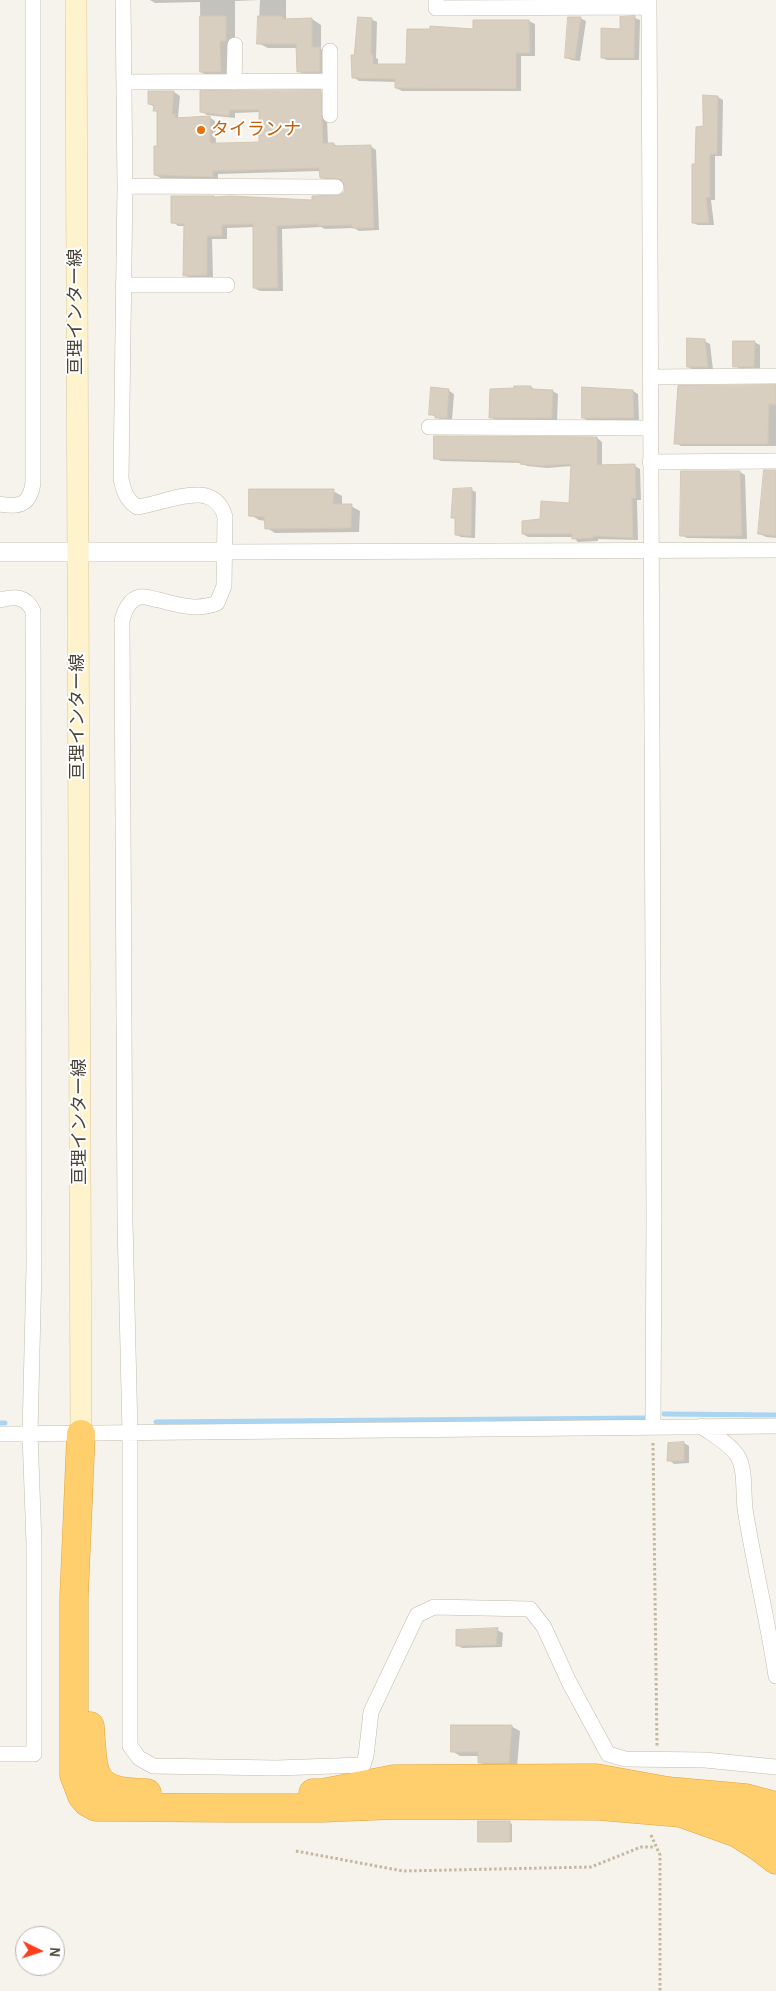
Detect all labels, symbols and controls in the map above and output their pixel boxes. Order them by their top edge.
place label: タイランナ [211,119,301,141]
marker: タイランナ [195,124,207,136]
street label: 亘理インター線 [65,249,87,375]
street label: 亘理インター線 [67,654,89,780]
street label: 亘理インター線 [69,1059,91,1185]
north arrow [15,1926,65,1976]
text: N [47,1947,61,1957]

